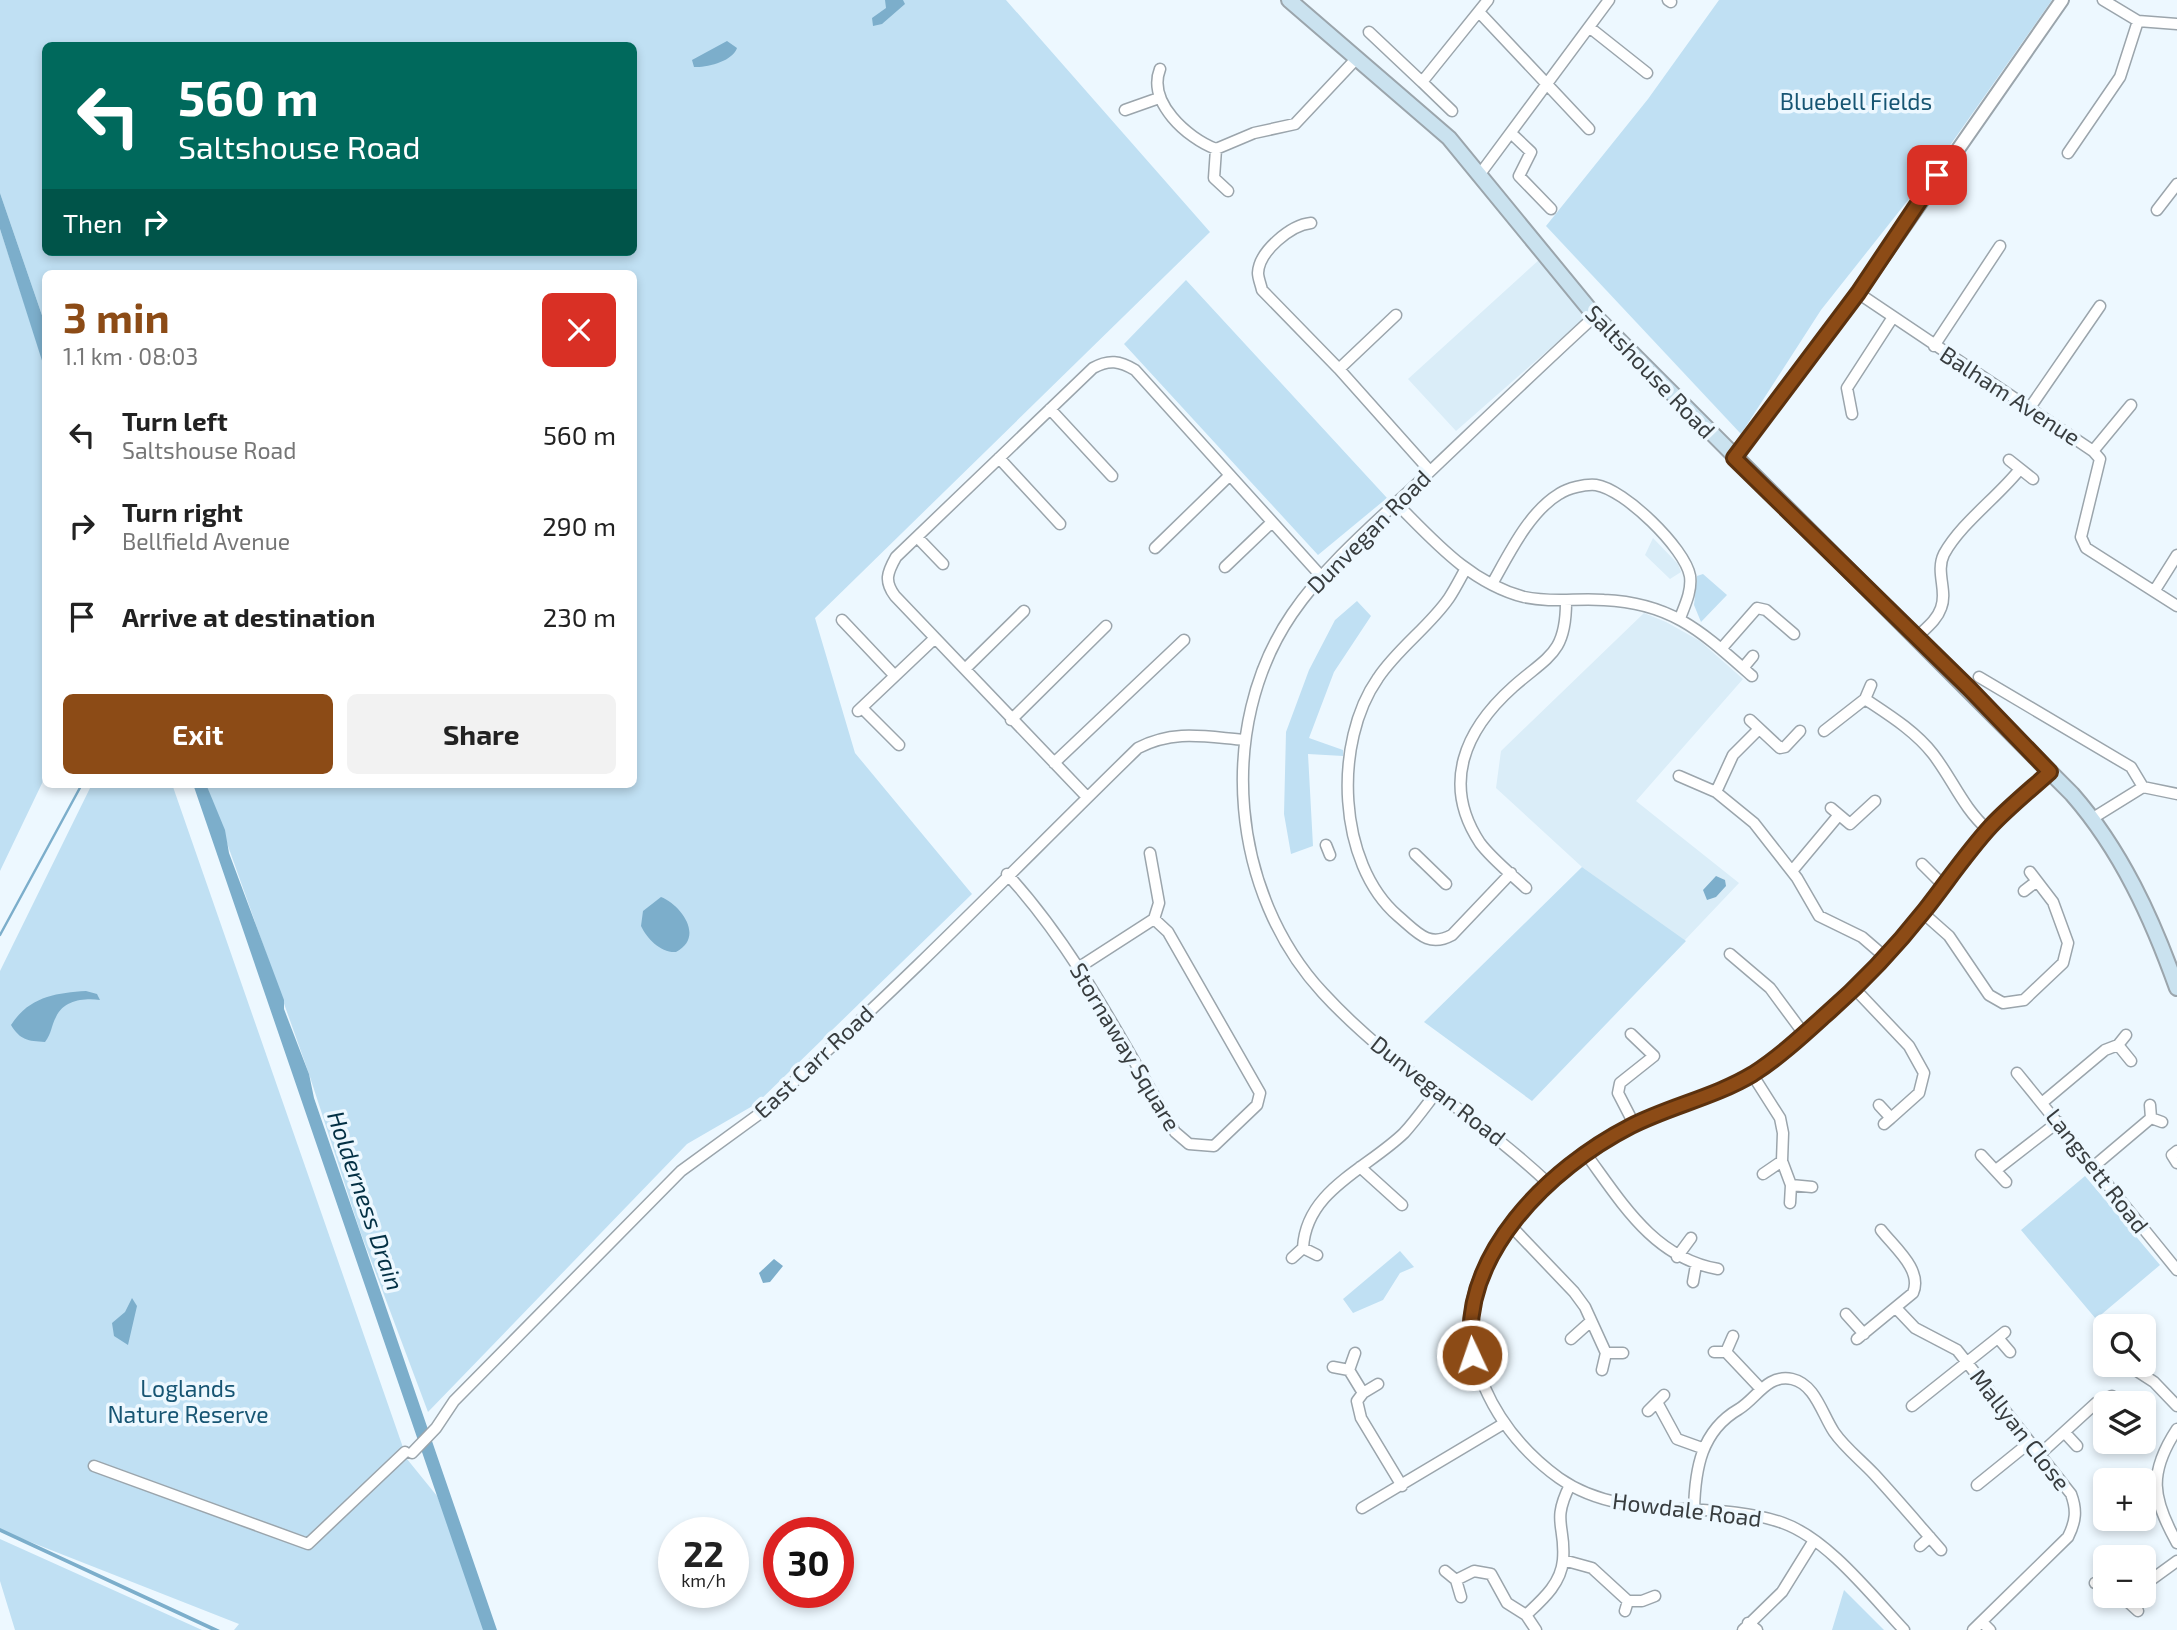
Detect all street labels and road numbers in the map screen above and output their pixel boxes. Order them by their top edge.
street label: Saltshouse Road [1580,299,1721,444]
street label: Balham Avenue [1935,339,2086,451]
street label: Dunvegan Road [1301,464,1436,599]
street label: Stornaway Square [1065,957,1187,1136]
street label: East Carr Road [748,999,879,1124]
street label: Dunvegan Road [1366,1029,1511,1151]
street label: Langsett Road [2040,1103,2155,1238]
street label: Mallyan Close [1965,1363,2077,1496]
street label: Howdale Road [1611,1486,1763,1532]

